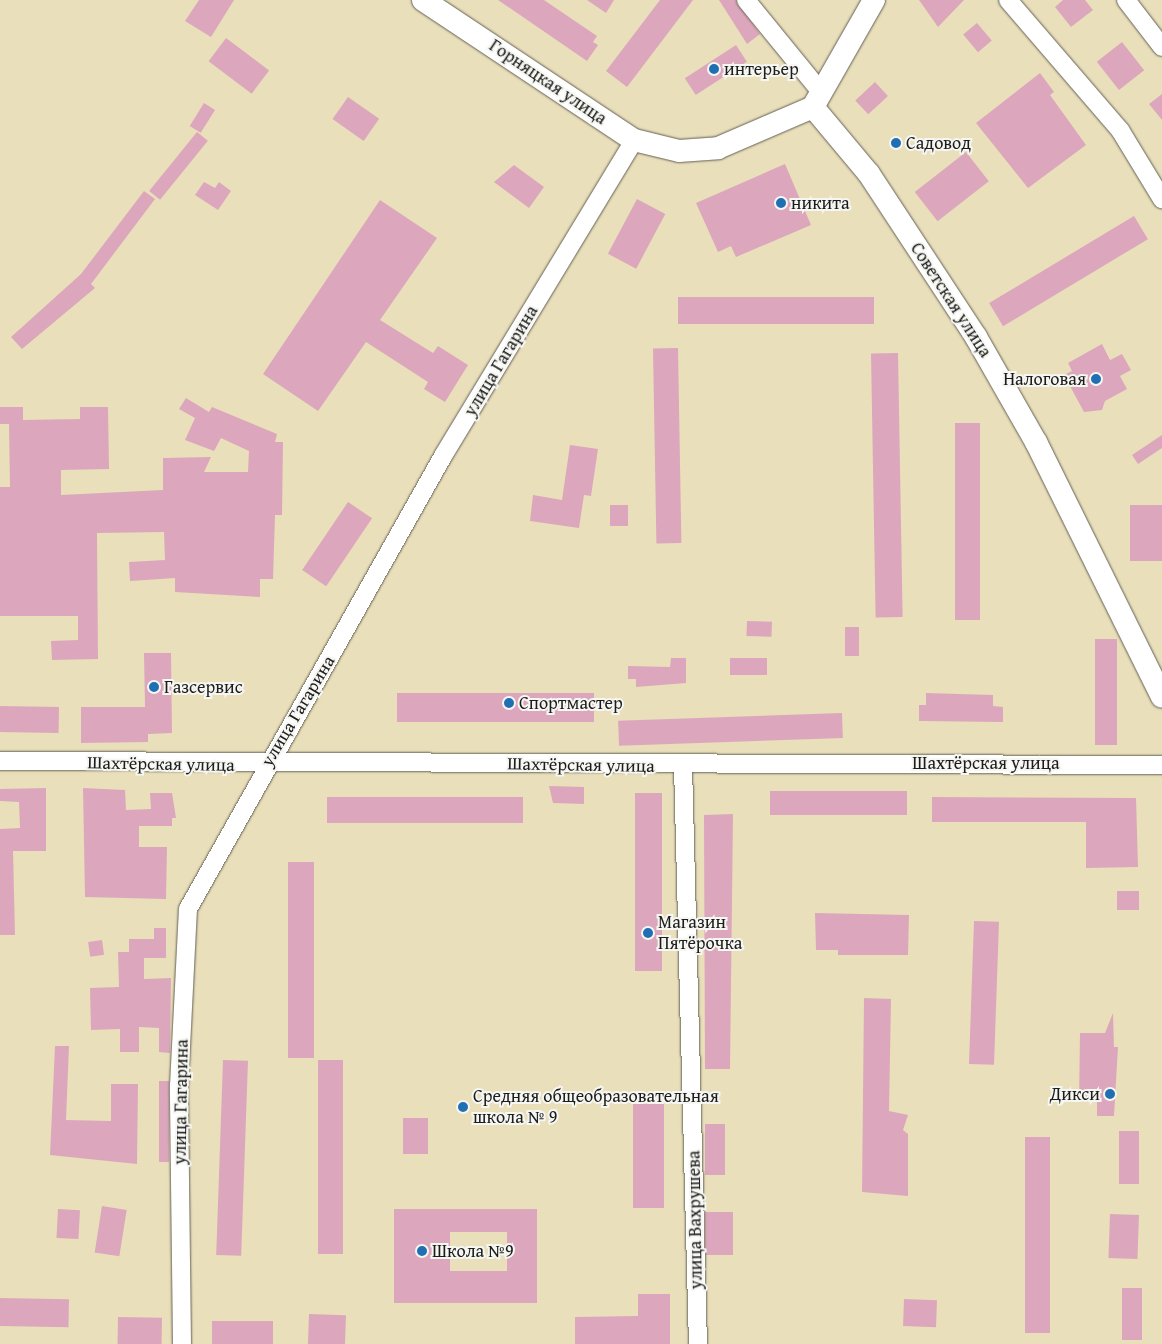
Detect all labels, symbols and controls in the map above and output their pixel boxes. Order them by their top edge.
street label: Горняцкая улица [485,35,611,129]
place label: интерьер [724,58,799,80]
marker: интерьер [708,63,720,75]
place label: Садовод [906,132,971,154]
marker: Садовод [890,137,902,149]
place label: никита [791,192,850,214]
marker: никита [775,197,787,209]
street label: Советская улица [906,239,996,361]
street label: улица Гагарина [459,302,543,420]
place label: Налоговая [1003,368,1086,390]
marker: Налоговая [1090,373,1102,385]
street label: улица Гагарина [256,652,340,770]
place label: Газсервис [164,676,243,698]
marker: Газсервис [148,681,160,693]
place label: Спортмастер [519,692,623,714]
marker: Спортмастер [503,697,515,709]
street label: Шахтёрская улица [87,752,235,776]
street label: Шахтёрская улица [912,752,1060,774]
street label: Шахтёрская улица [507,753,655,777]
place label: Магазин Пятёрочка [658,912,742,954]
marker: Магазин Пятёрочка [642,927,654,939]
street label: улица Гагарина [169,1039,193,1165]
place label: Дикси [1050,1083,1100,1105]
place label: Средняя общеобразовательная школа № 9 [473,1086,719,1128]
marker: Дикси [1104,1088,1116,1100]
marker: Средняя общеобразовательная школа № 9 [457,1101,469,1113]
street label: улица Вахрушева [683,1150,707,1290]
place label: Школа №9 [432,1240,514,1262]
marker: Школа №9 [416,1245,428,1257]

